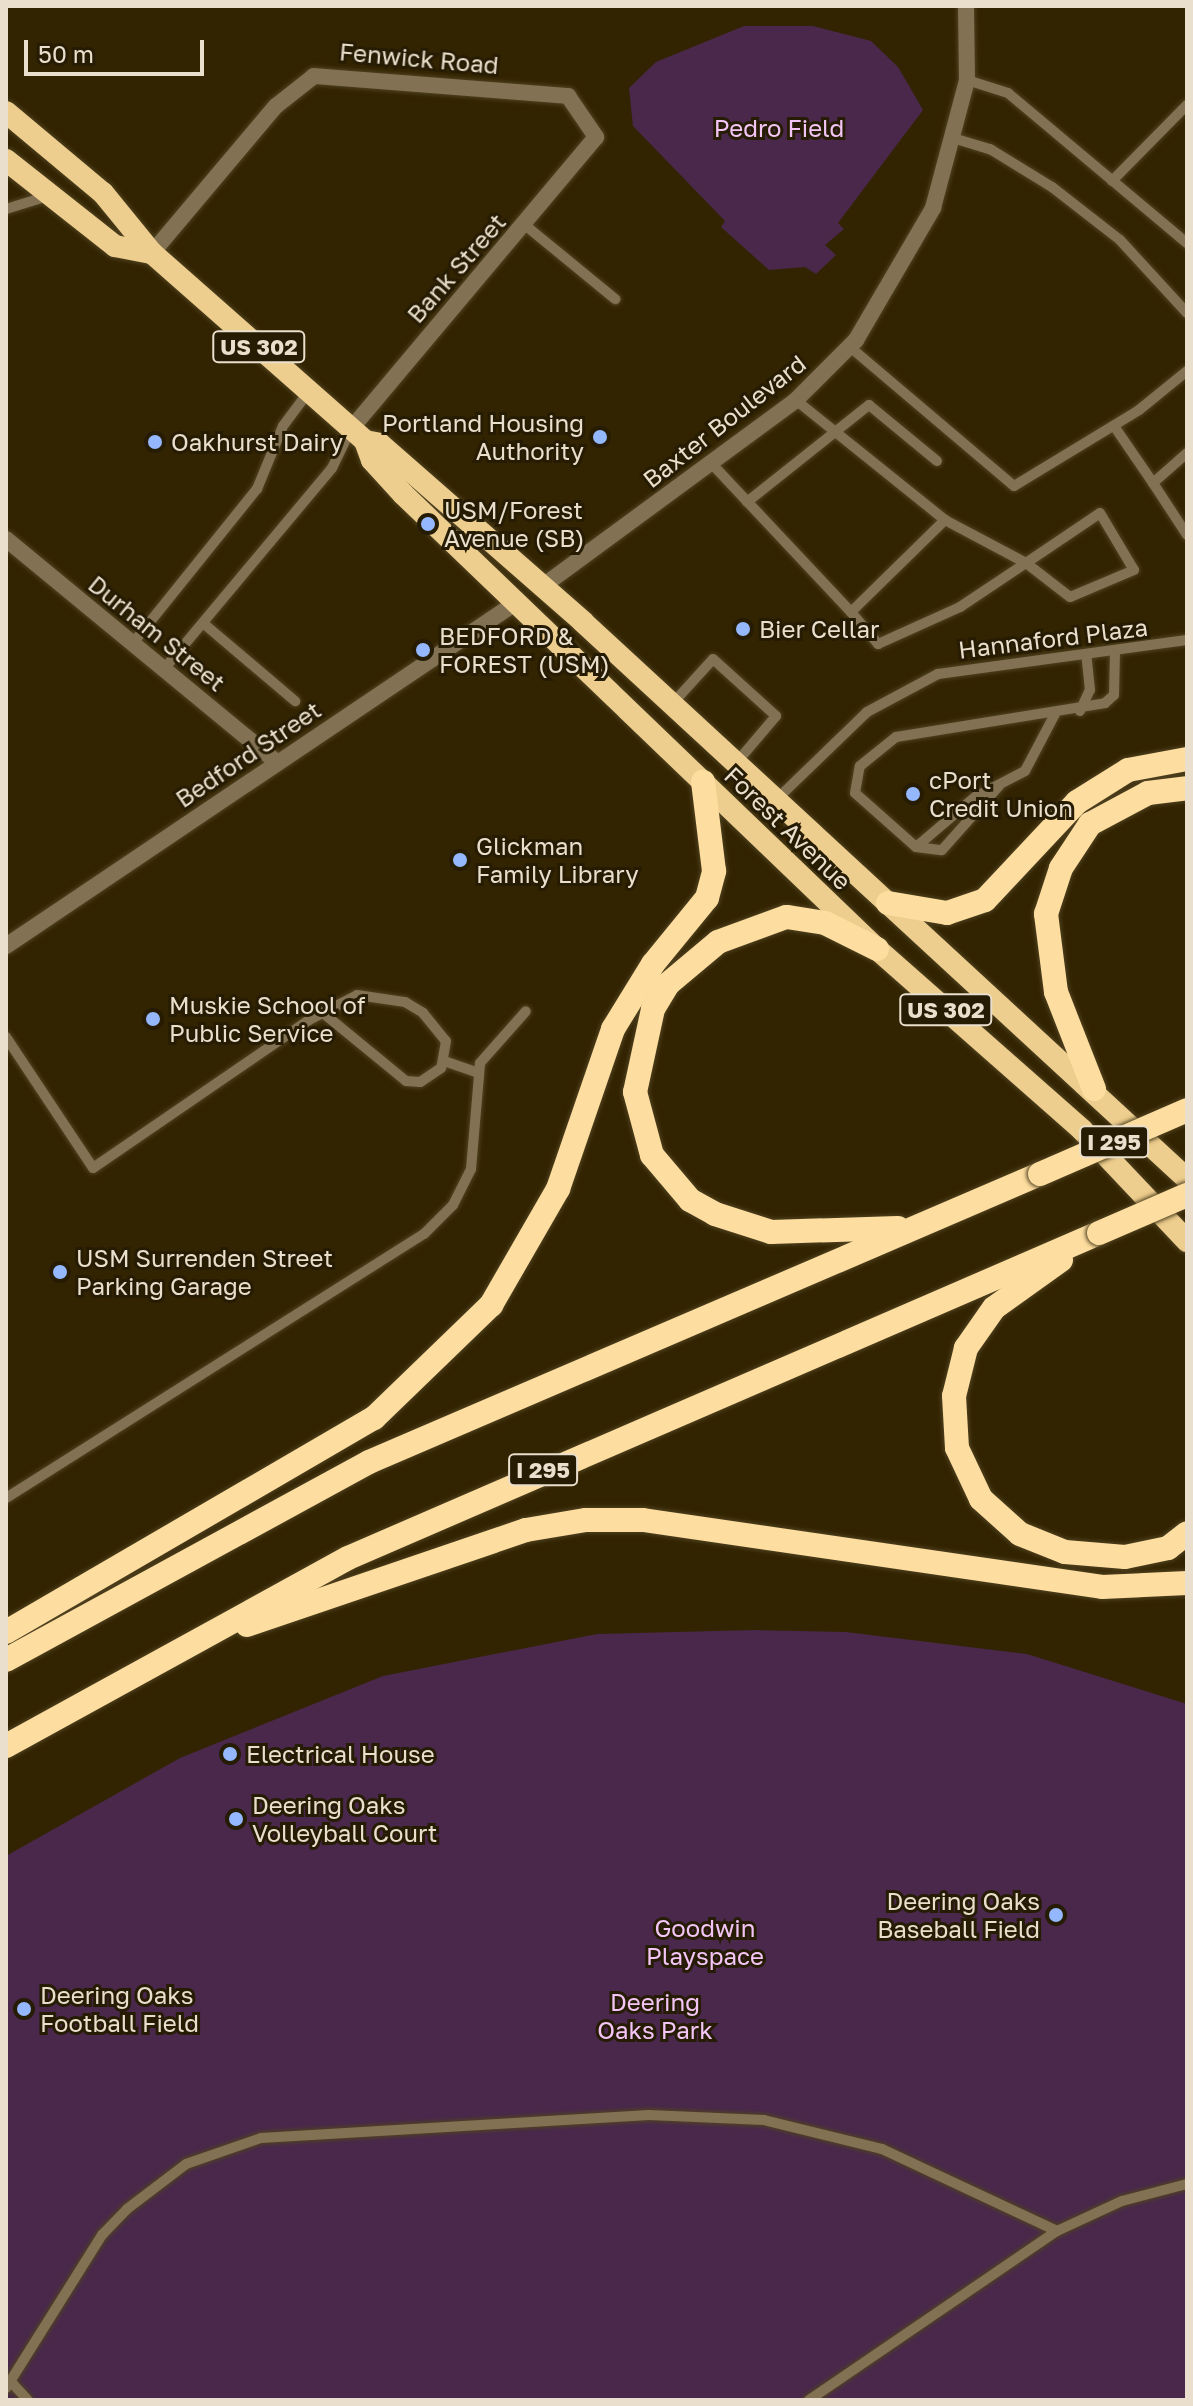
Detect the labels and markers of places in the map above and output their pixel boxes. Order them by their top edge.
place label: Portland Housing Authority [382,409,584,465]
place label: Oakhurst Dairy [171,428,343,456]
marker: Portland Housing Authority [591,428,609,446]
marker: Oakhurst Dairy [146,433,164,451]
place label: USM/Forest Avenue (SB) [444,496,584,552]
marker: USM/Forest Avenue (SB) [419,515,437,533]
place label: Bier Cellar [759,615,879,643]
marker: Bier Cellar [734,620,752,638]
place label: BEDFORD & FOREST (USM) [439,622,610,678]
marker: BEDFORD & FOREST (USM) [414,641,432,659]
place label: cPort Credit Union [929,766,1073,822]
marker: cPort Credit Union [904,785,922,803]
place label: Glickman Family Library [476,832,639,888]
marker: Glickman Family Library [451,851,469,869]
place label: Muskie School of Public Service [169,991,365,1047]
marker: Muskie School of Public Service [144,1010,162,1028]
place label: USM Surrenden Street Parking Garage [76,1244,333,1300]
marker: USM Surrenden Street Parking Garage [51,1263,69,1281]
place label: Electrical House [246,1740,435,1768]
marker: Electrical House [221,1745,239,1763]
place label: Deering Oaks Volleyball Court [252,1791,437,1847]
marker: Deering Oaks Volleyball Court [227,1810,245,1828]
place label: Deering Oaks Baseball Field [877,1887,1040,1943]
marker: Deering Oaks Baseball Field [1047,1906,1065,1924]
place label: Deering Oaks Football Field [40,1981,199,2037]
marker: Deering Oaks Football Field [15,2000,33,2018]

